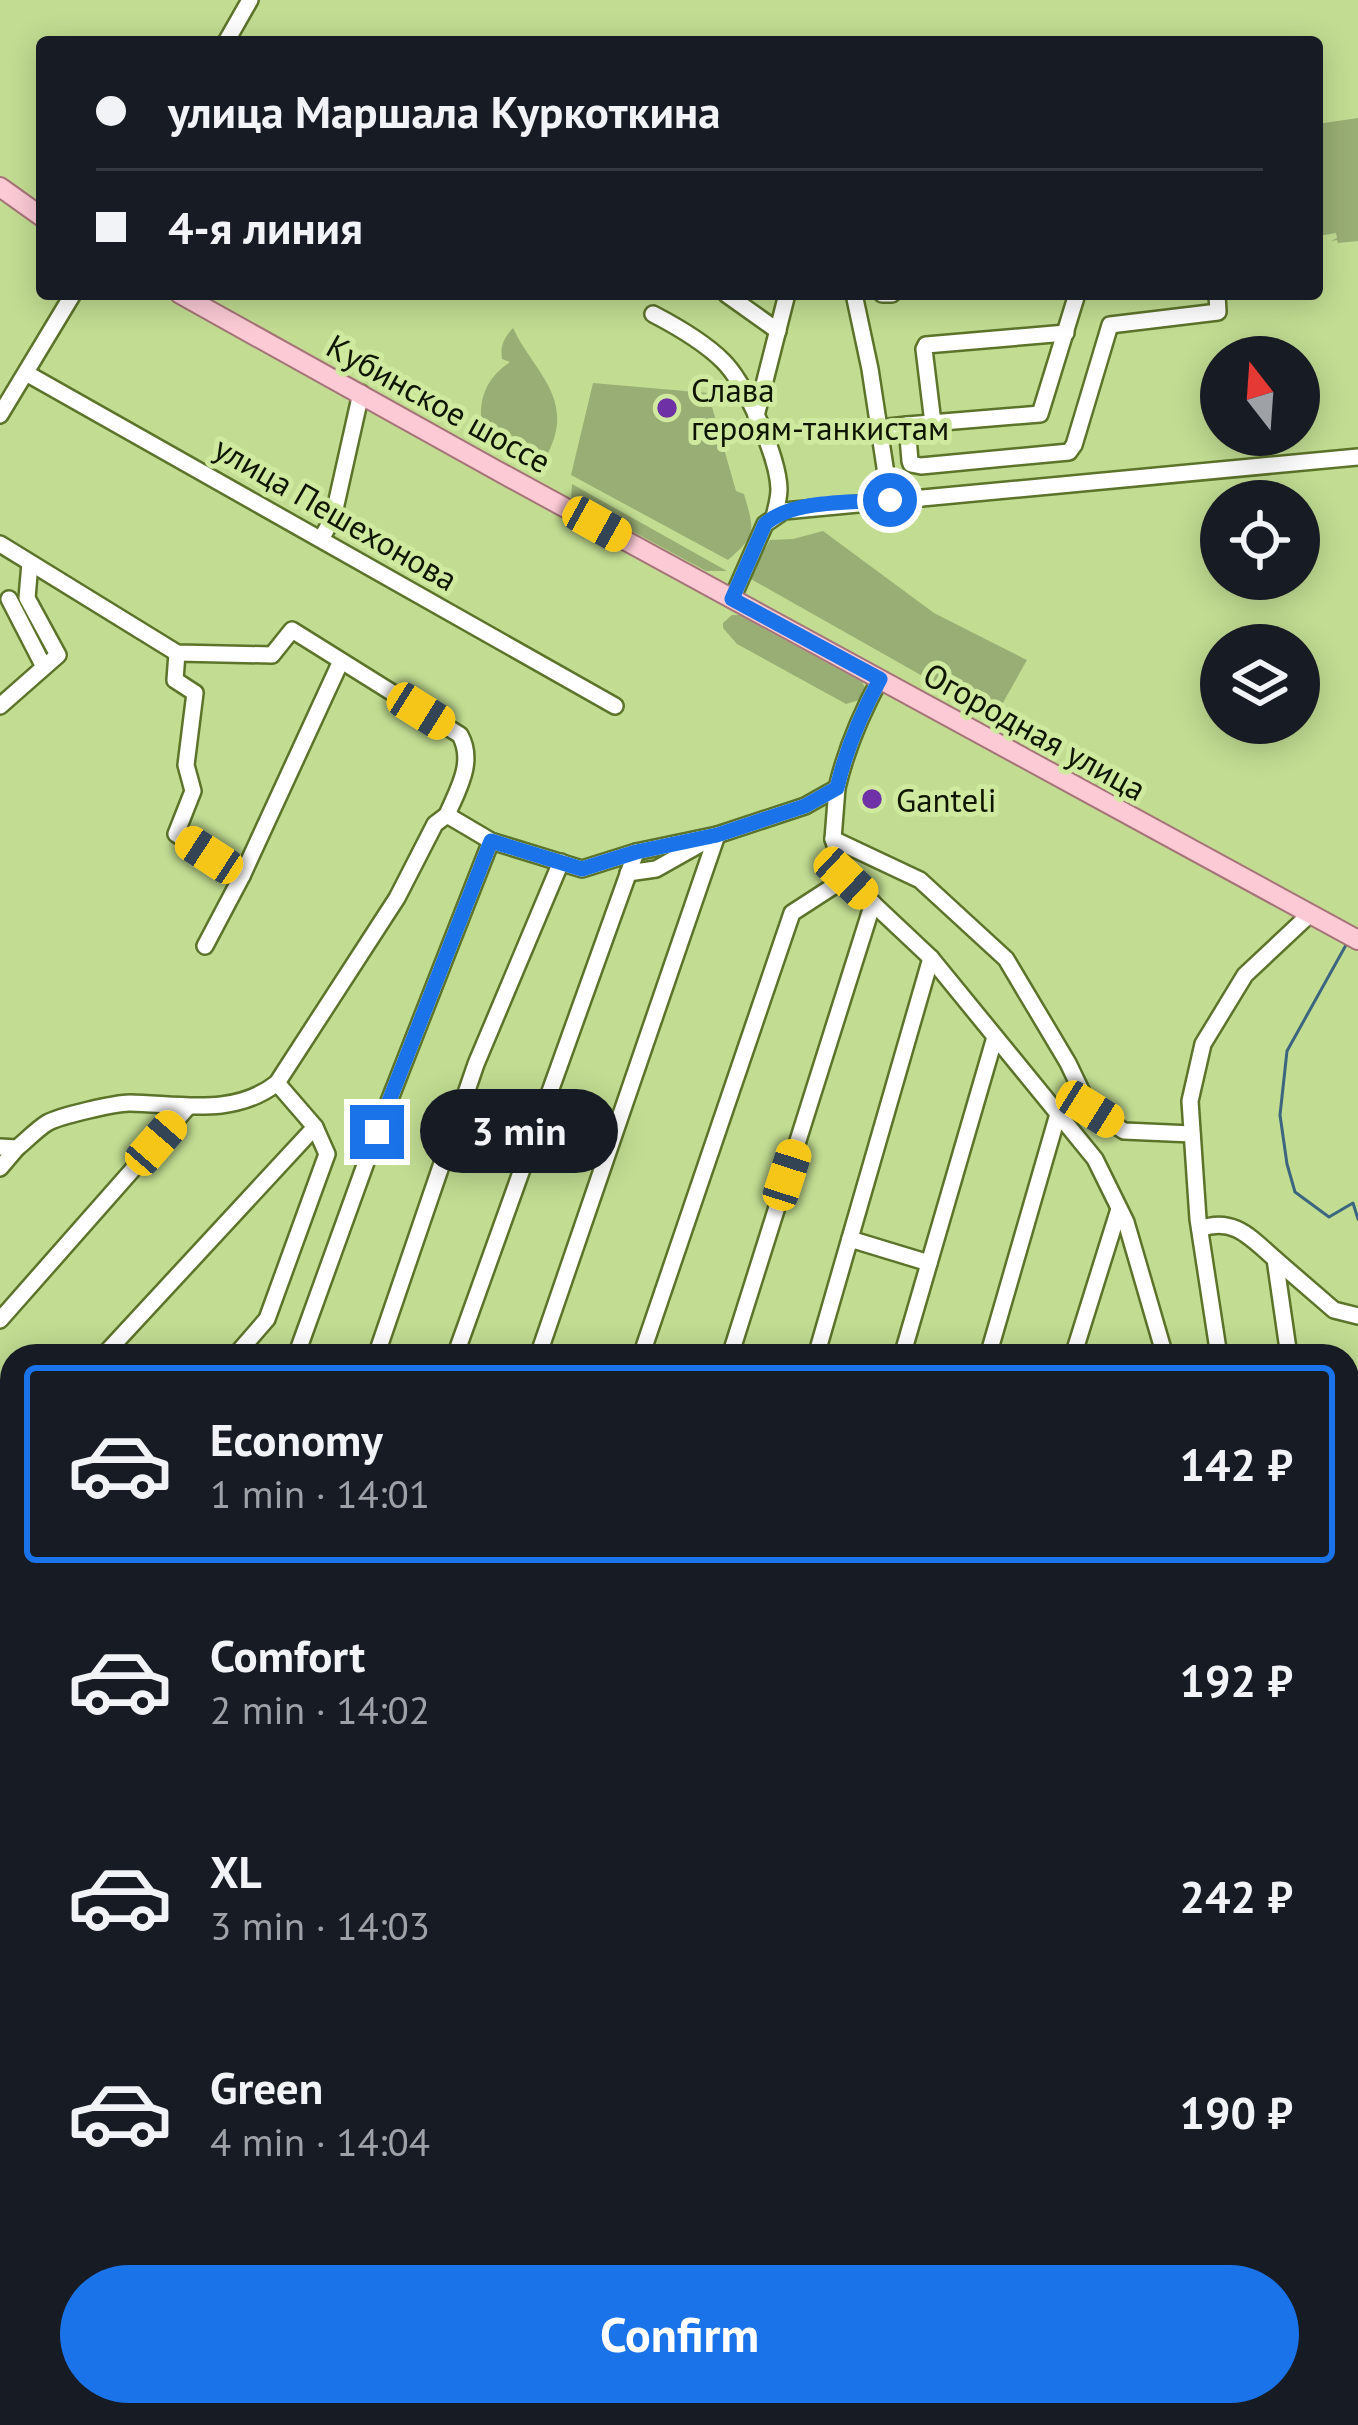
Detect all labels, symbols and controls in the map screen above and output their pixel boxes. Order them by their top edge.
text: улица Маршала Куркоткина [168,82,720,140]
text: 4-я линия [168,198,363,256]
street label: Кубинское шоссе [319,324,559,482]
north arrow [1200,336,1320,456]
map controls [1200,336,1320,744]
place label: Слава героям-танкистам [691,368,949,449]
marker: Слава героям-танкистам [654,395,680,421]
street label: улица Пешехонова [207,426,465,600]
route start [863,473,917,527]
button: locate [1200,480,1320,600]
car [557,491,637,557]
button: layers [1200,624,1320,744]
street label: Огородная улица [916,652,1154,810]
car [381,677,461,745]
place label: Ganteli [896,778,997,821]
marker: Ganteli [859,786,885,812]
car [169,820,249,890]
car [807,840,885,916]
car [1050,1075,1130,1143]
callout: 3 min [419,1090,617,1174]
car [119,1104,193,1182]
route end [350,1105,404,1159]
text: 3 min [471,1105,567,1156]
car [759,1135,815,1215]
icon: car [66,1410,174,1518]
text: Economy [210,1410,383,1468]
text: 142 ₽ [1180,1435,1293,1493]
text: 1 min · 14:01 [210,1468,430,1519]
icon: car [66,1626,174,1734]
text: Comfort [210,1626,365,1684]
text: 192 ₽ [1180,1651,1293,1709]
text: 2 min · 14:02 [210,1684,430,1735]
icon: car [66,1842,174,1950]
text: XL [210,1842,262,1900]
text: 242 ₽ [1180,1867,1293,1925]
text: 3 min · 14:03 [210,1900,430,1951]
icon: car [66,2058,174,2166]
text: Green [210,2058,323,2116]
text: 190 ₽ [1180,2083,1293,2141]
text: 4 min · 14:04 [210,2116,430,2167]
button: Confirm [60,2265,1299,2403]

